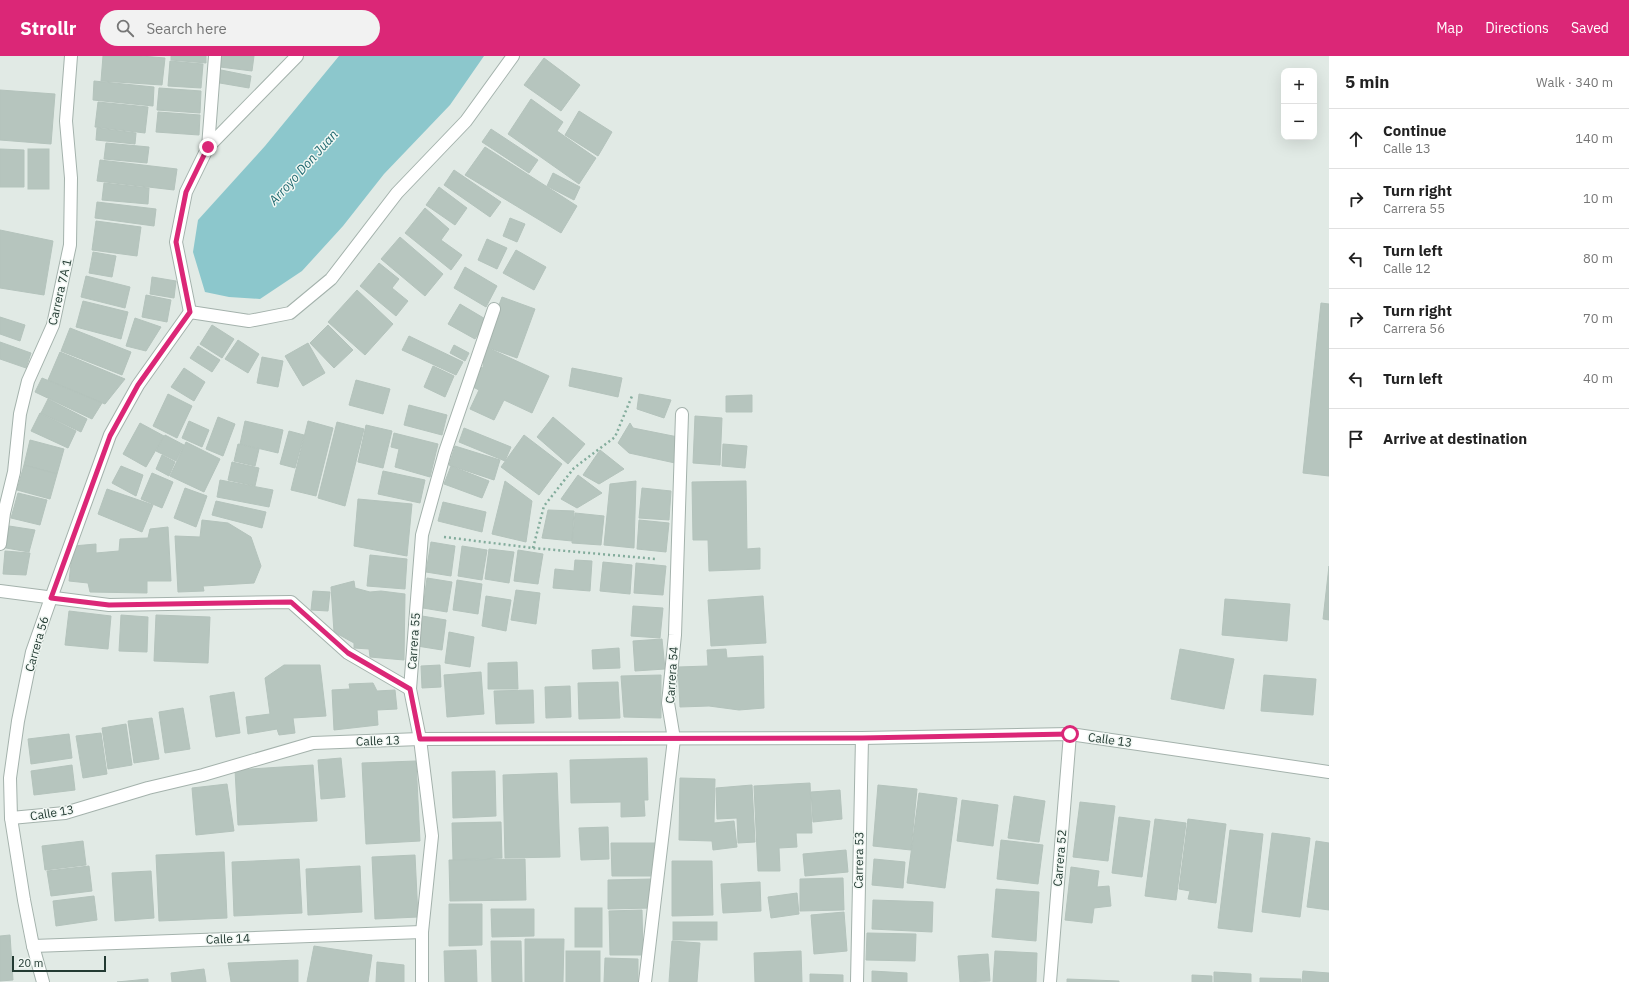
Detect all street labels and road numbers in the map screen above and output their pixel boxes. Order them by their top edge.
street label: Carrera 7A 1 [45,257,74,327]
street label: Carrera 55 [404,612,423,670]
street label: Carrera 56 [21,614,52,673]
street label: Carrera 54 [662,646,681,704]
street label: Calle 13 [1087,729,1133,750]
street label: Calle 13 [356,732,400,749]
street label: Calle 13 [29,802,75,823]
street label: Carrera 52 [1050,829,1069,887]
street label: Carrera 53 [851,831,866,889]
street label: Calle 14 [206,930,250,947]

